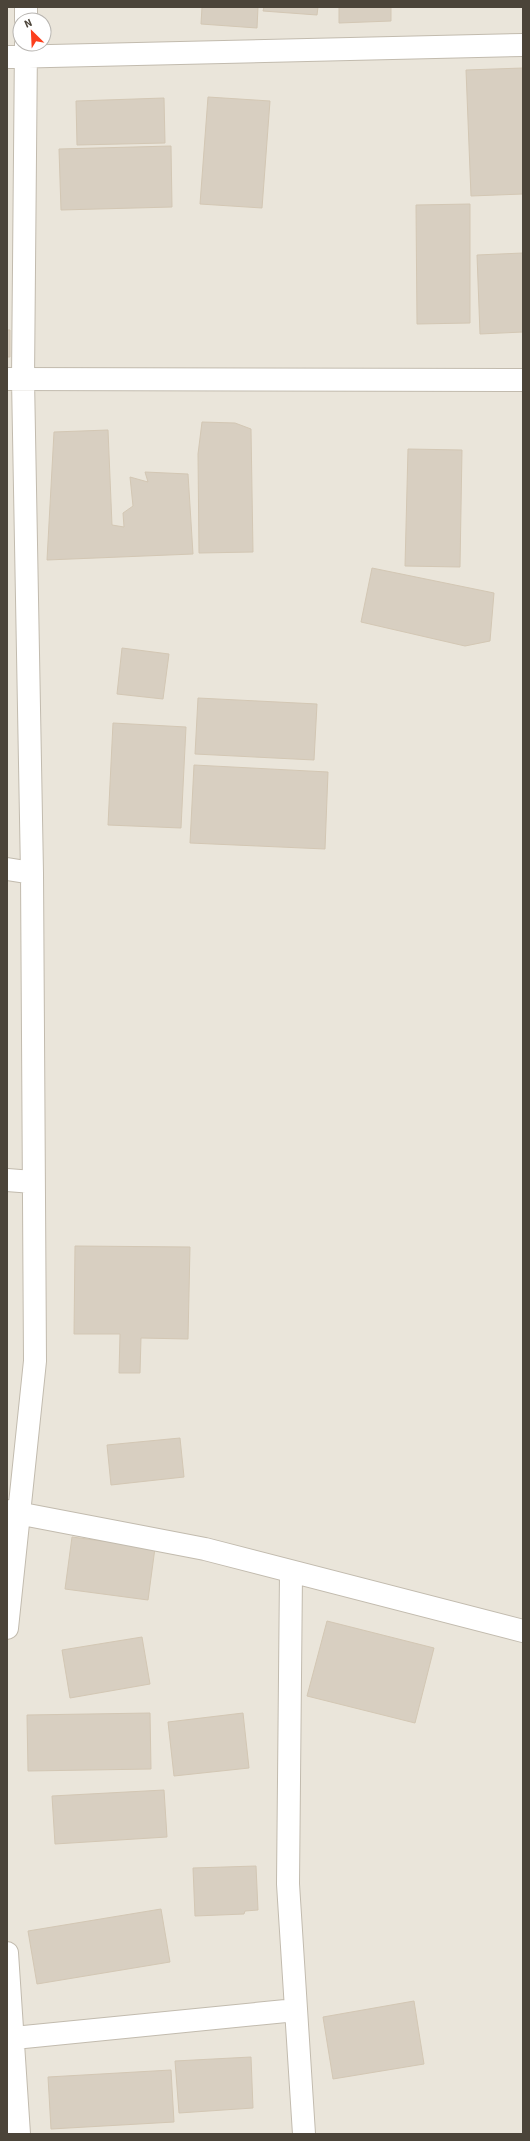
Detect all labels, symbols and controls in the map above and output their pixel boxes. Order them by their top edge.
north arrow [12,12,52,52]
text: N [22,15,35,32]

